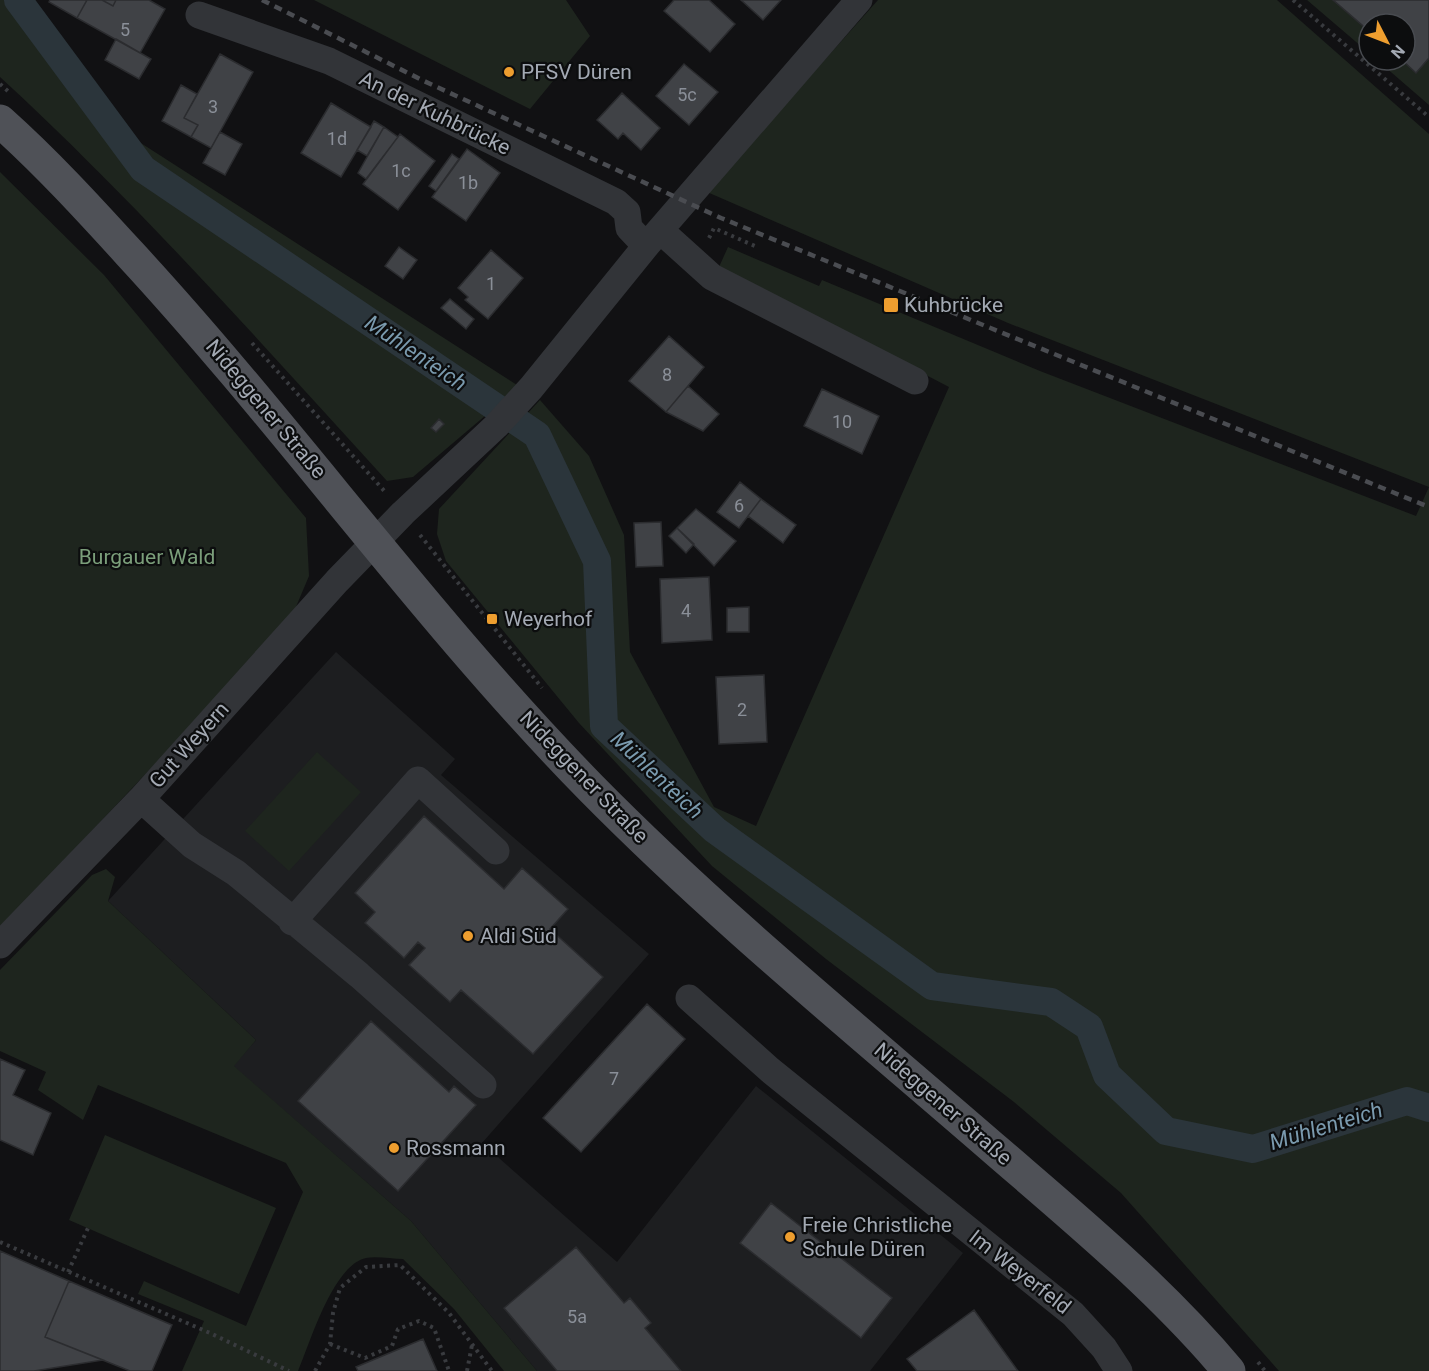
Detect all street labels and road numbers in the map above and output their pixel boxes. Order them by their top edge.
street label: An der Kuhbrücke [356,66,514,160]
street label: Nideggener Straße [201,335,331,483]
street label: Gut Weyern [144,697,234,793]
street label: Nideggener Straße [515,706,653,848]
street label: Nideggener Straße [869,1038,1017,1170]
street label: Im Weyerfeld [965,1225,1075,1319]

